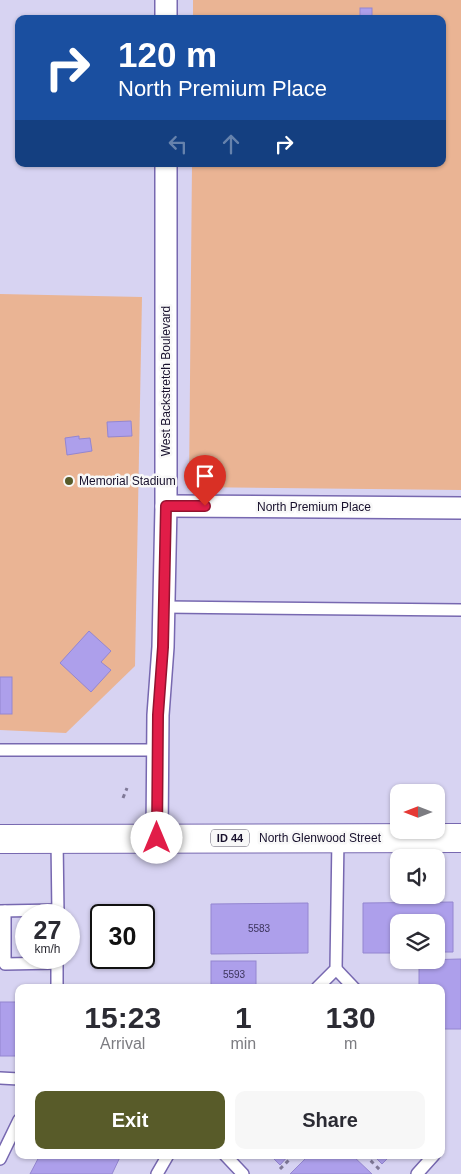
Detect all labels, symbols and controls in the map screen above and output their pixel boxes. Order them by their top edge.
icon: right [35,35,100,100]
text: 120 m [118,35,217,74]
text: North Premium Place [118,76,327,101]
icon: left [164,130,192,158]
icon: ahead [217,130,245,158]
icon: right [270,130,298,158]
street label: West Backstretch Boulevard [159,306,173,456]
pin [184,455,226,506]
icon: arrive [191,462,219,490]
place label: Memorial Stadium [79,474,176,488]
marker: Memorial Stadium [63,475,75,487]
street label: North Premium Place [257,500,371,514]
north arrow [390,784,445,839]
map controls [390,784,445,969]
position arrow [130,811,182,863]
road number: ID 44 [211,830,249,846]
street label: North Glenwood Street [259,831,382,845]
button: sound [390,849,445,904]
speed limit sign: 30 [90,904,155,969]
button: layers [390,914,445,969]
text: 27 [34,916,61,944]
house number: 5583 [248,923,271,934]
text: km/h [34,942,61,956]
house number: 5593 [223,969,246,980]
text: 15:23 [84,1001,161,1034]
text: 1 [235,1001,252,1034]
text: 130 [326,1001,376,1034]
text: Arrival [100,1035,145,1052]
text: min [230,1035,256,1052]
text: m [344,1035,357,1052]
button: Exit [35,1091,225,1149]
button: Share [235,1091,425,1149]

